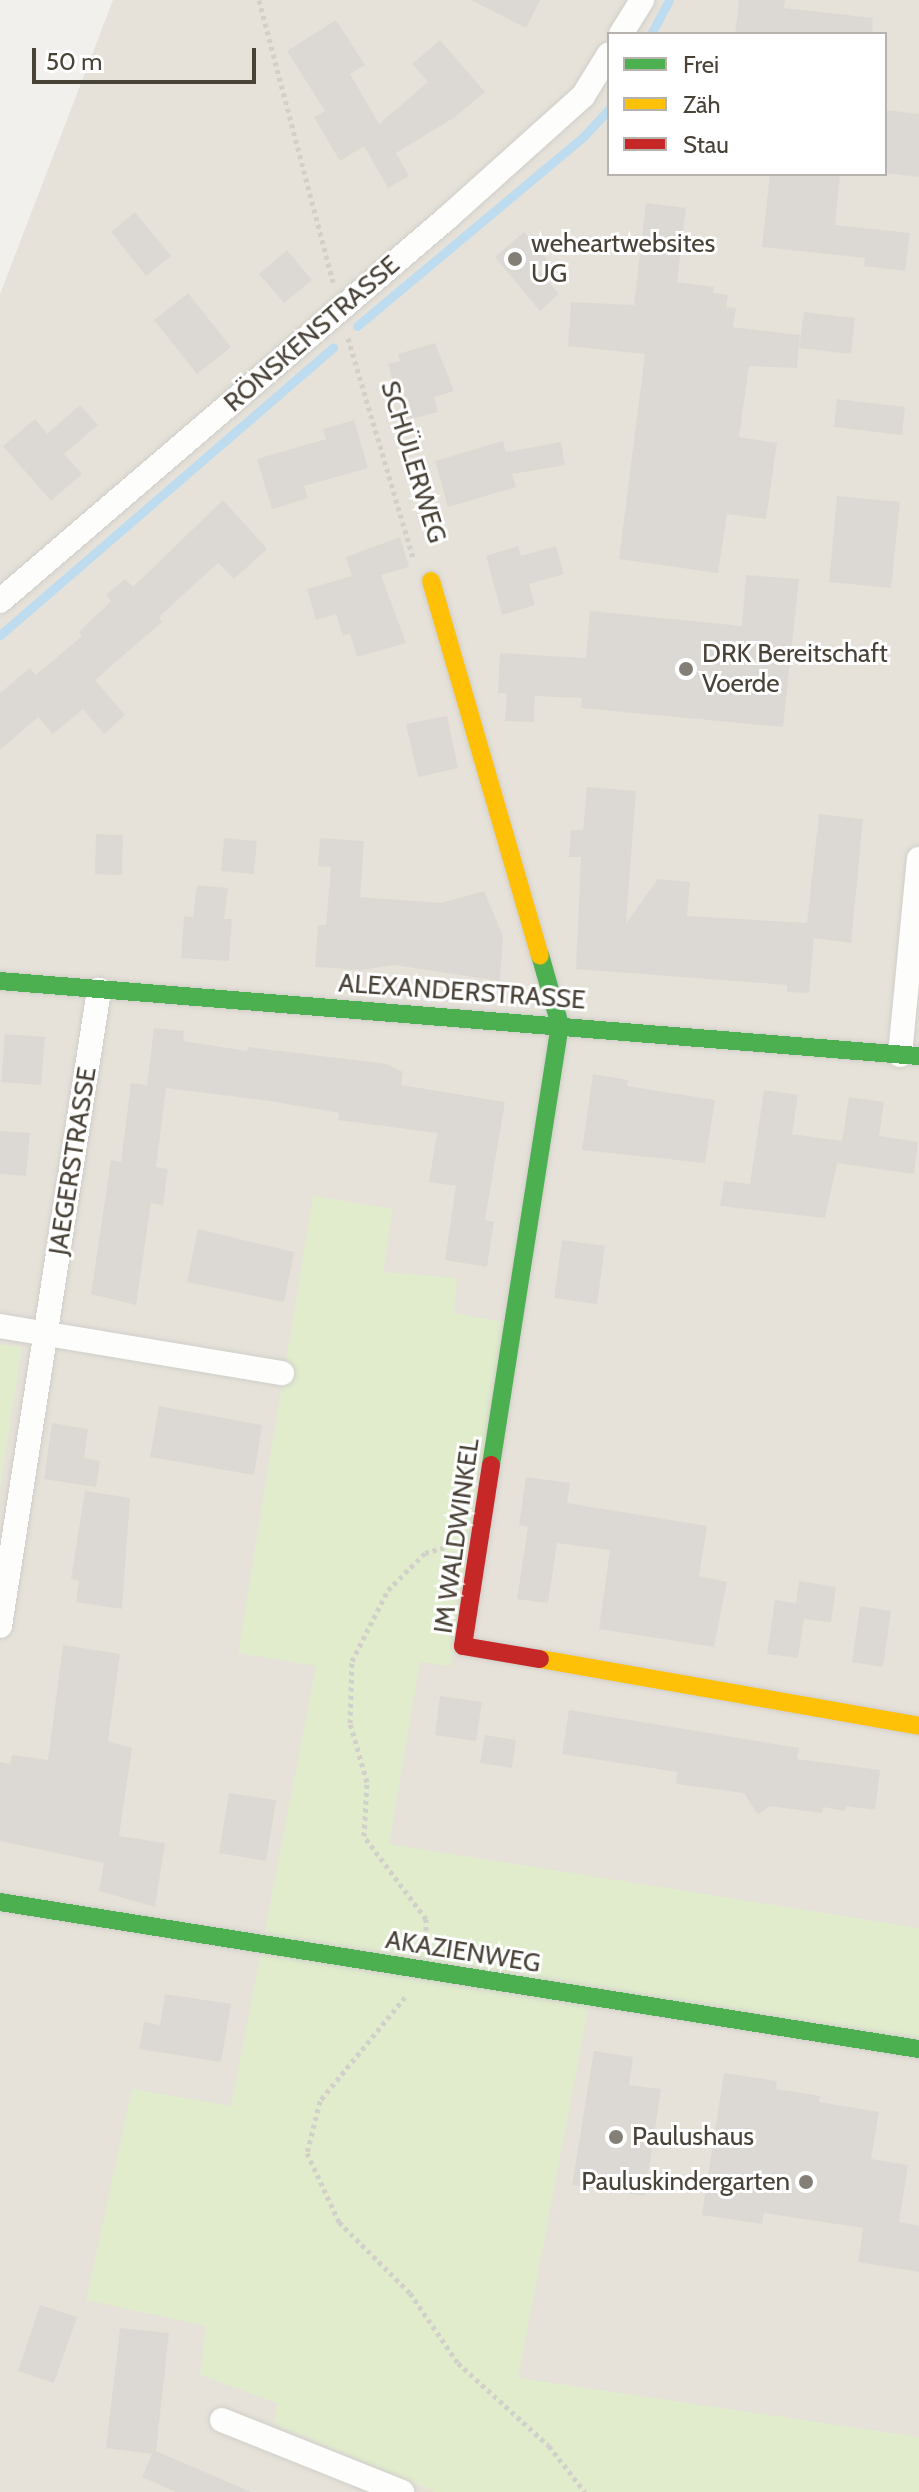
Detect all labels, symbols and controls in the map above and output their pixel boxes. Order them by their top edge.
scale bar [36,32,260,82]
legend [607,32,887,176]
text: 50 m [46,47,102,76]
text: Frei [683,50,719,79]
text: Zäh [683,90,720,119]
text: Stau [683,130,729,159]
place label: weheartwebsites UG [531,228,715,290]
street label: RÖNSKENSTRASSE [218,249,406,419]
marker: weheartwebsites UG [506,250,524,268]
street label: SCHÜLERWEG [374,377,452,547]
place label: DRK Bereitschaft Voerde [702,638,888,700]
marker: DRK Bereitschaft Voerde [677,660,695,678]
street label: ALEXANDERSTRASSE [337,968,587,1016]
street label: JAEGERSTRASSE [43,1065,103,1257]
street label: IM WALDWINKEL [428,1437,486,1635]
street label: AKAZIENWEG [383,1924,543,1980]
place label: Paulushaus [632,2121,754,2153]
marker: Paulushaus [607,2128,625,2146]
place label: Pauluskindergarten [581,2166,790,2198]
marker: Pauluskindergarten [797,2173,815,2191]

